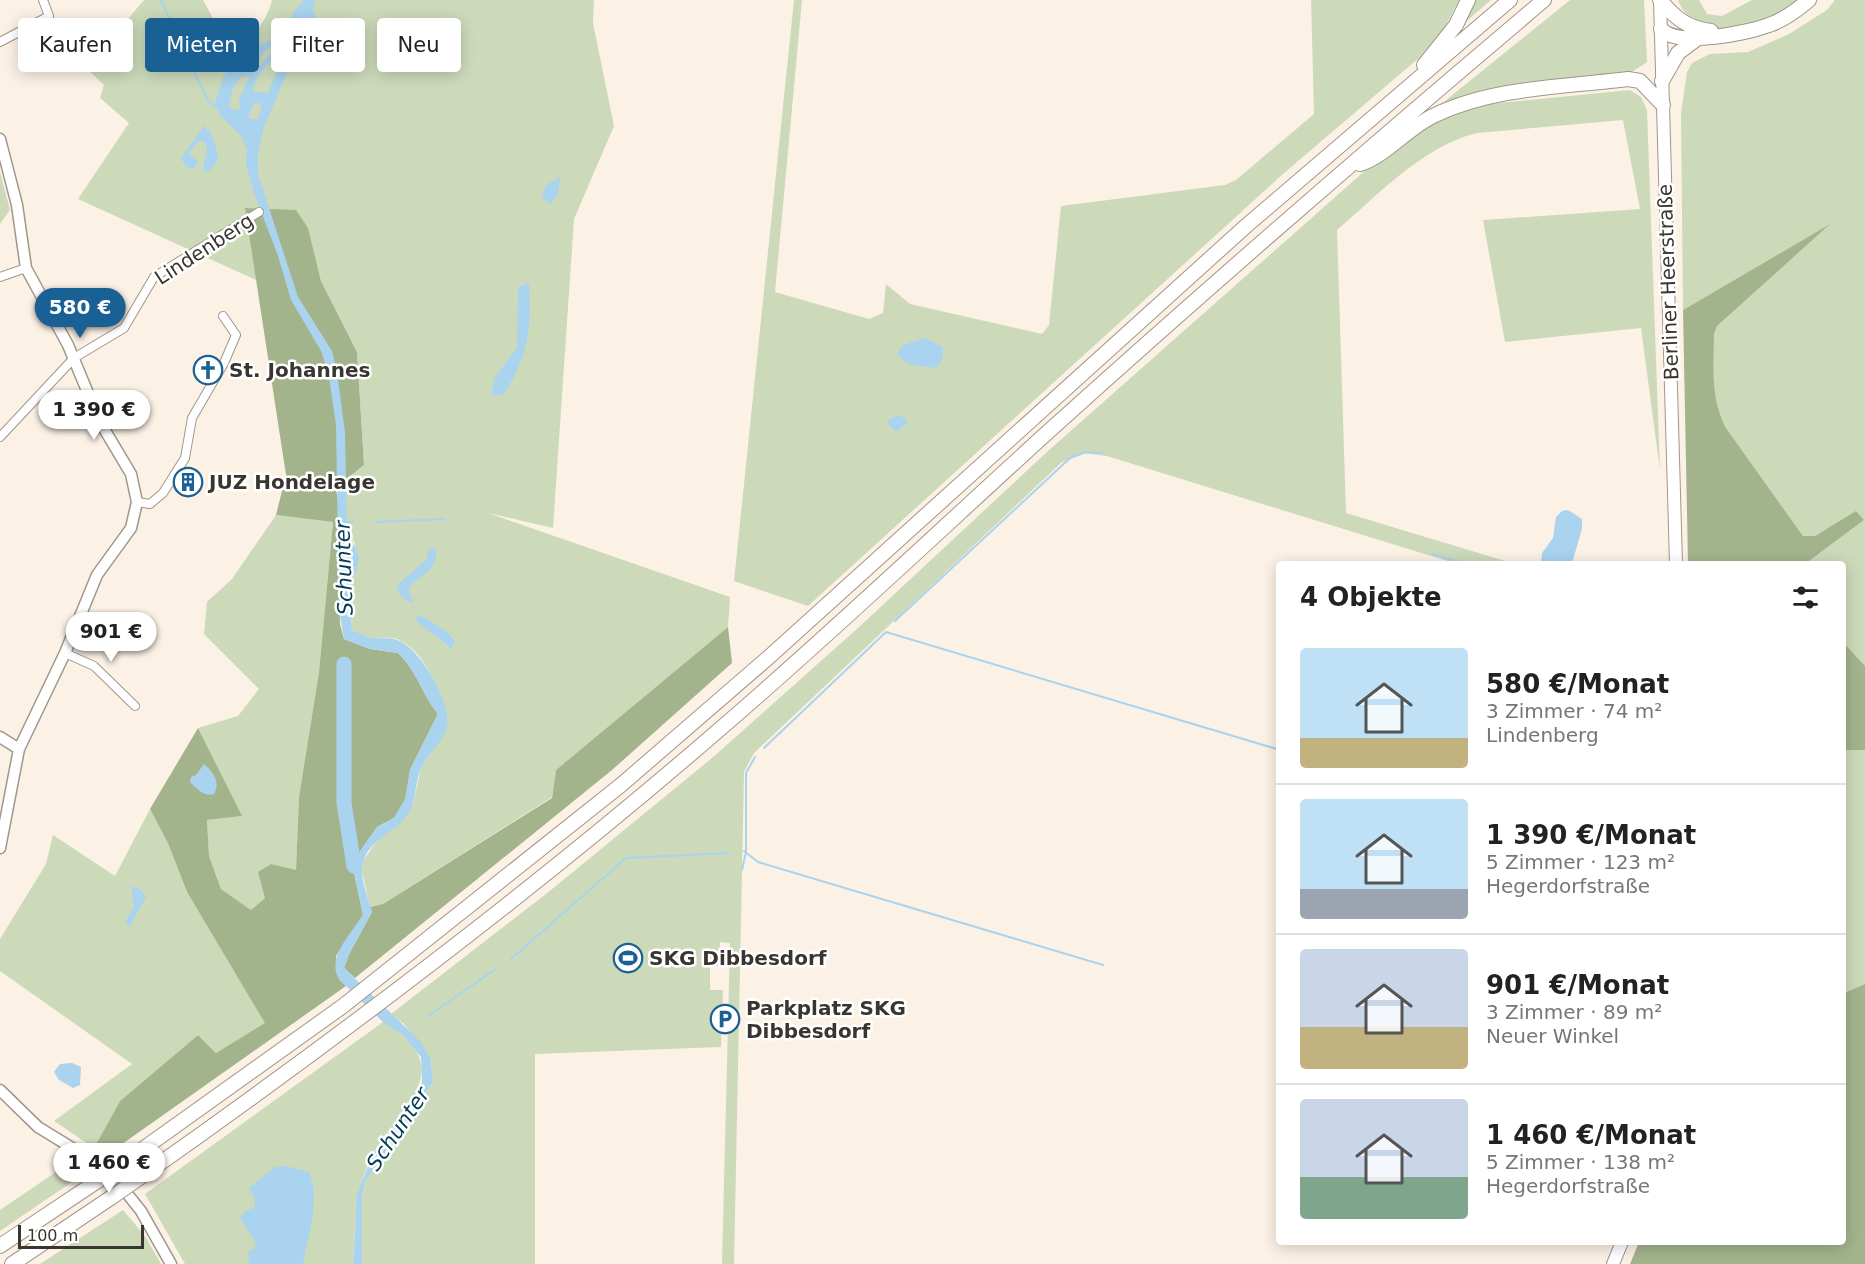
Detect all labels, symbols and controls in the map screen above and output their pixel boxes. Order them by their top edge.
chip: Kaufen [18,18,133,72]
chip: Mieten [145,18,259,72]
chip: Filter [271,18,365,72]
chip: Neu [377,18,461,72]
street label: Berliner Heerstraße [1653,183,1683,381]
street label: Lindenberg [150,208,258,290]
pin: 580 € [38,288,122,339]
text: 580 € [49,295,111,319]
church icon: St. Johannes [192,354,224,386]
place label: St. Johannes [229,358,370,382]
pin: 1 390 € [39,390,149,441]
text: 1 390 € [52,397,136,421]
building icon: JUZ Hondelage [172,466,204,498]
place label: JUZ Hondelage [207,470,375,494]
water label: Schunter [330,519,358,616]
icon: filters [1789,581,1822,614]
text: 4 Objekte [1300,582,1442,612]
pin: 901 € [69,612,153,663]
text: 901 € [80,619,142,643]
text: 580 €/Monat [1486,669,1669,699]
icon: home [1348,672,1420,744]
text: 3 Zimmer · 74 m² [1486,699,1662,723]
text: Lindenberg [1486,723,1599,747]
text: 1 390 €/Monat [1486,820,1696,850]
icon: home [1348,823,1420,895]
text: 5 Zimmer · 123 m² [1486,850,1675,874]
text: Hegerdorfstraße [1486,874,1650,898]
sports icon: SKG Dibbesdorf [612,942,644,974]
place label: SKG Dibbesdorf [649,946,827,970]
text: 901 €/Monat [1486,970,1669,1000]
icon: home [1348,973,1420,1045]
place label: Parkplatz SKG Dibbesdorf [746,996,906,1043]
text: 3 Zimmer · 89 m² [1486,1000,1662,1024]
parking icon: Parkplatz SKG Dibbesdorf [709,1003,741,1035]
text: Neuer Winkel [1486,1024,1619,1048]
water label: Schunter [362,1082,435,1175]
text: 1 460 €/Monat [1486,1120,1696,1150]
icon: home [1348,1123,1420,1195]
pin: 1 460 € [54,1143,164,1194]
text: 1 460 € [67,1150,151,1174]
text: 5 Zimmer · 138 m² [1486,1150,1675,1174]
text: Hegerdorfstraße [1486,1174,1650,1198]
scale bar [18,1222,144,1250]
text: 100 m [27,1226,78,1245]

